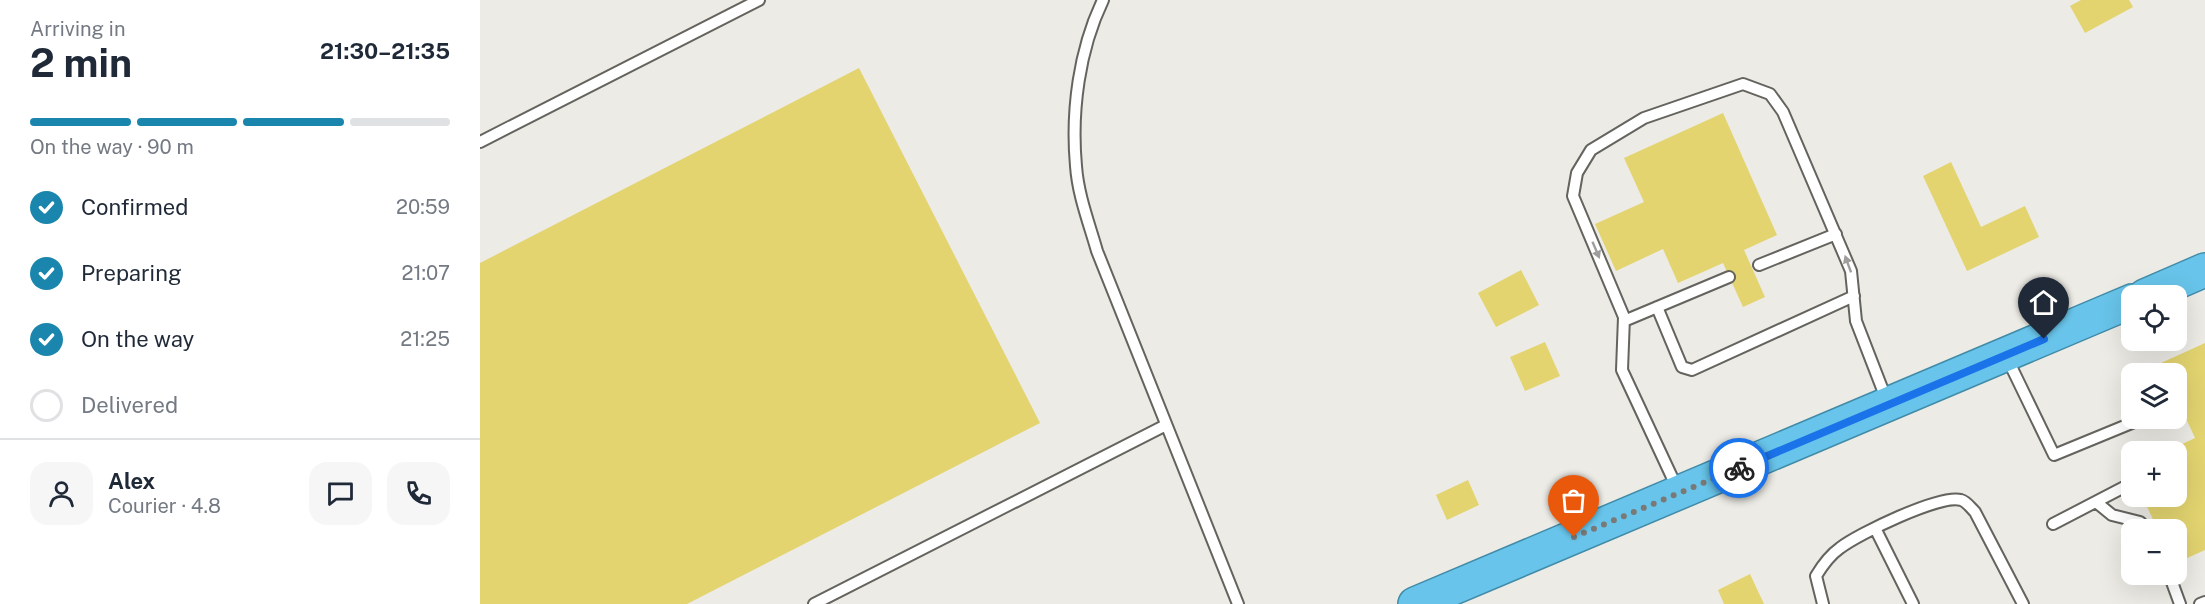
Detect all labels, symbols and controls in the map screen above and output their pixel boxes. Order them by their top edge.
text: Arriving in [30,17,125,41]
text: 21:30–21:35 [320,38,450,64]
text: 2 min [30,40,132,86]
text: On the way · 90 m [30,135,194,159]
icon: check [30,191,63,224]
text: Confirmed [81,194,188,220]
text: 20:59 [396,195,450,219]
one-way arrow [1591,241,1601,259]
one-way arrow [1843,255,1853,273]
icon: check [30,257,63,290]
text: Preparing [81,260,182,286]
text: 21:07 [402,261,450,285]
pin [2018,277,2069,339]
map controls [2121,285,2187,585]
button: locate [2121,285,2187,351]
icon: home [2027,286,2060,319]
icon: check [30,323,63,356]
text: On the way [81,326,194,352]
text: 21:25 [400,327,450,351]
button: layers [2121,363,2187,429]
text: Delivered [81,392,178,418]
courier [1709,438,1769,498]
button: + [2121,441,2187,507]
icon: bike [1723,452,1756,485]
button: person [30,462,93,525]
button: chat [309,462,372,525]
button: phone [387,462,450,525]
text: Alex [108,468,155,494]
pin [1548,475,1599,537]
icon: bag [1557,484,1590,517]
text: Courier · 4.8 [108,494,221,518]
button: − [2121,519,2187,585]

